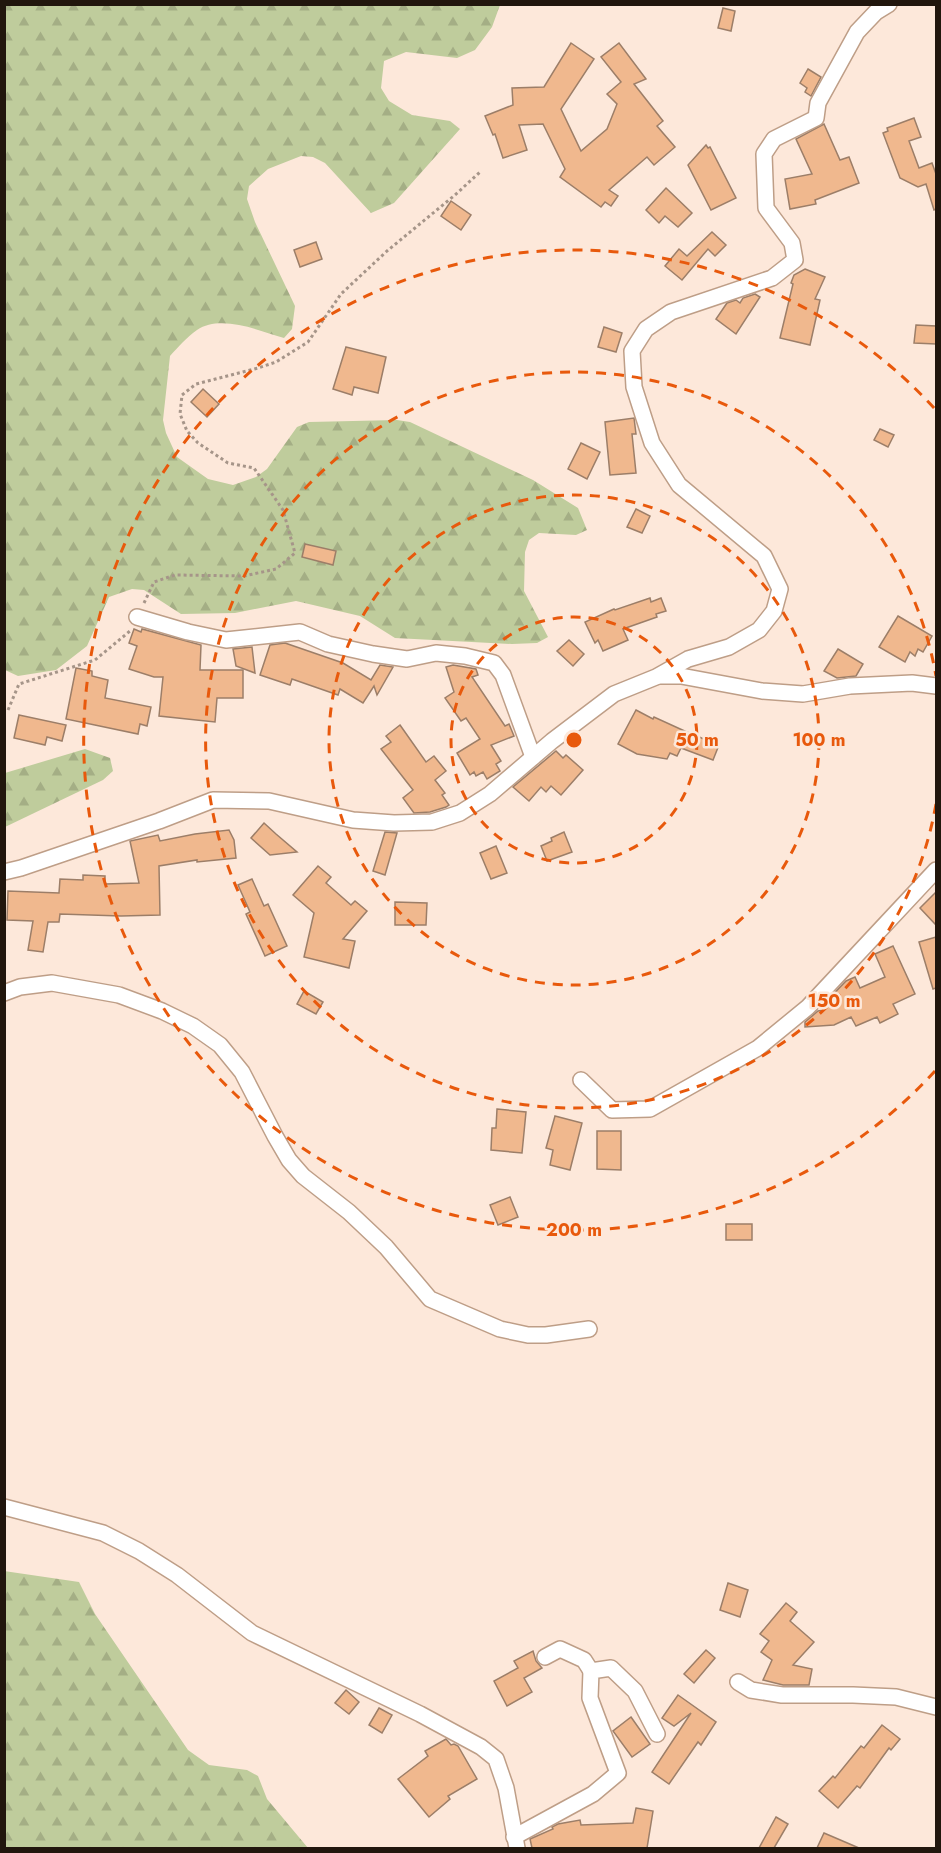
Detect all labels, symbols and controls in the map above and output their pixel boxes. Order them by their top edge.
text: 50 m [675,727,719,753]
text: 100 m [792,727,846,753]
centre of rings [564,730,584,750]
text: 150 m [808,988,860,1014]
text: 200 m [546,1217,602,1243]

